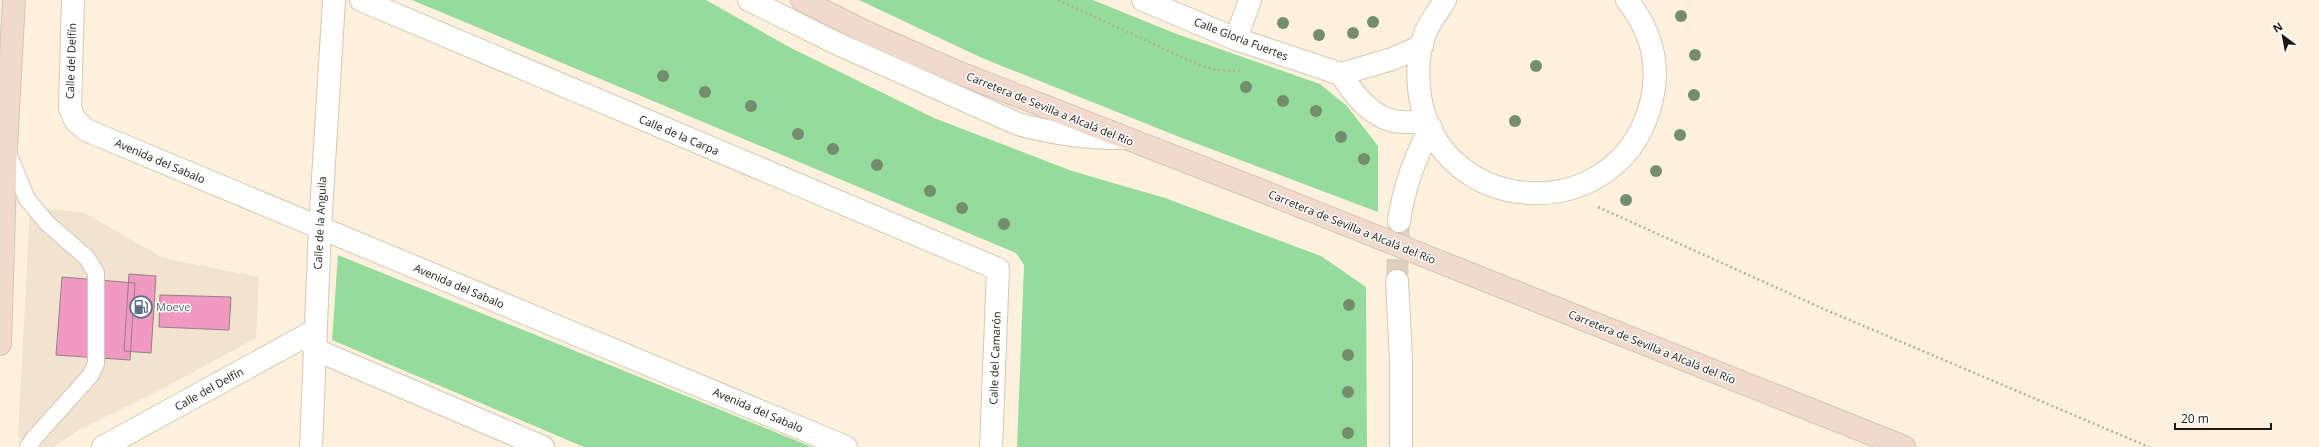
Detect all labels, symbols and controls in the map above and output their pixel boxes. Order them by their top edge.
street label: Calle Gloria Fuertes [1192,14,1290,63]
north arrow [2263,16,2303,56]
text: N [2270,18,2285,36]
street label: Calle del Delfín [62,23,79,99]
street label: Carretera de Sevilla a Alcalá del Río [964,68,1136,149]
street label: Calle de la Carpa [637,111,721,158]
street label: Avenida del Sabalo [113,135,208,186]
street label: Calle de la Anguila [310,176,329,270]
street label: Carretera de Sevilla a Alcalá del Río [1266,186,1438,267]
street label: Avenida del Sabalo [412,260,507,311]
fuel station icon: Moeve [128,294,154,320]
place label: Moeve [156,299,190,314]
street label: Carretera de Sevilla a Alcalá del Río [1566,306,1738,387]
street label: Calle del Camarón [985,311,1004,405]
street label: Calle del Delfín [172,363,246,414]
street label: Avenida del Sabalo [711,384,806,435]
scale bar [2175,405,2271,431]
text: 20 m [2181,410,2209,427]

